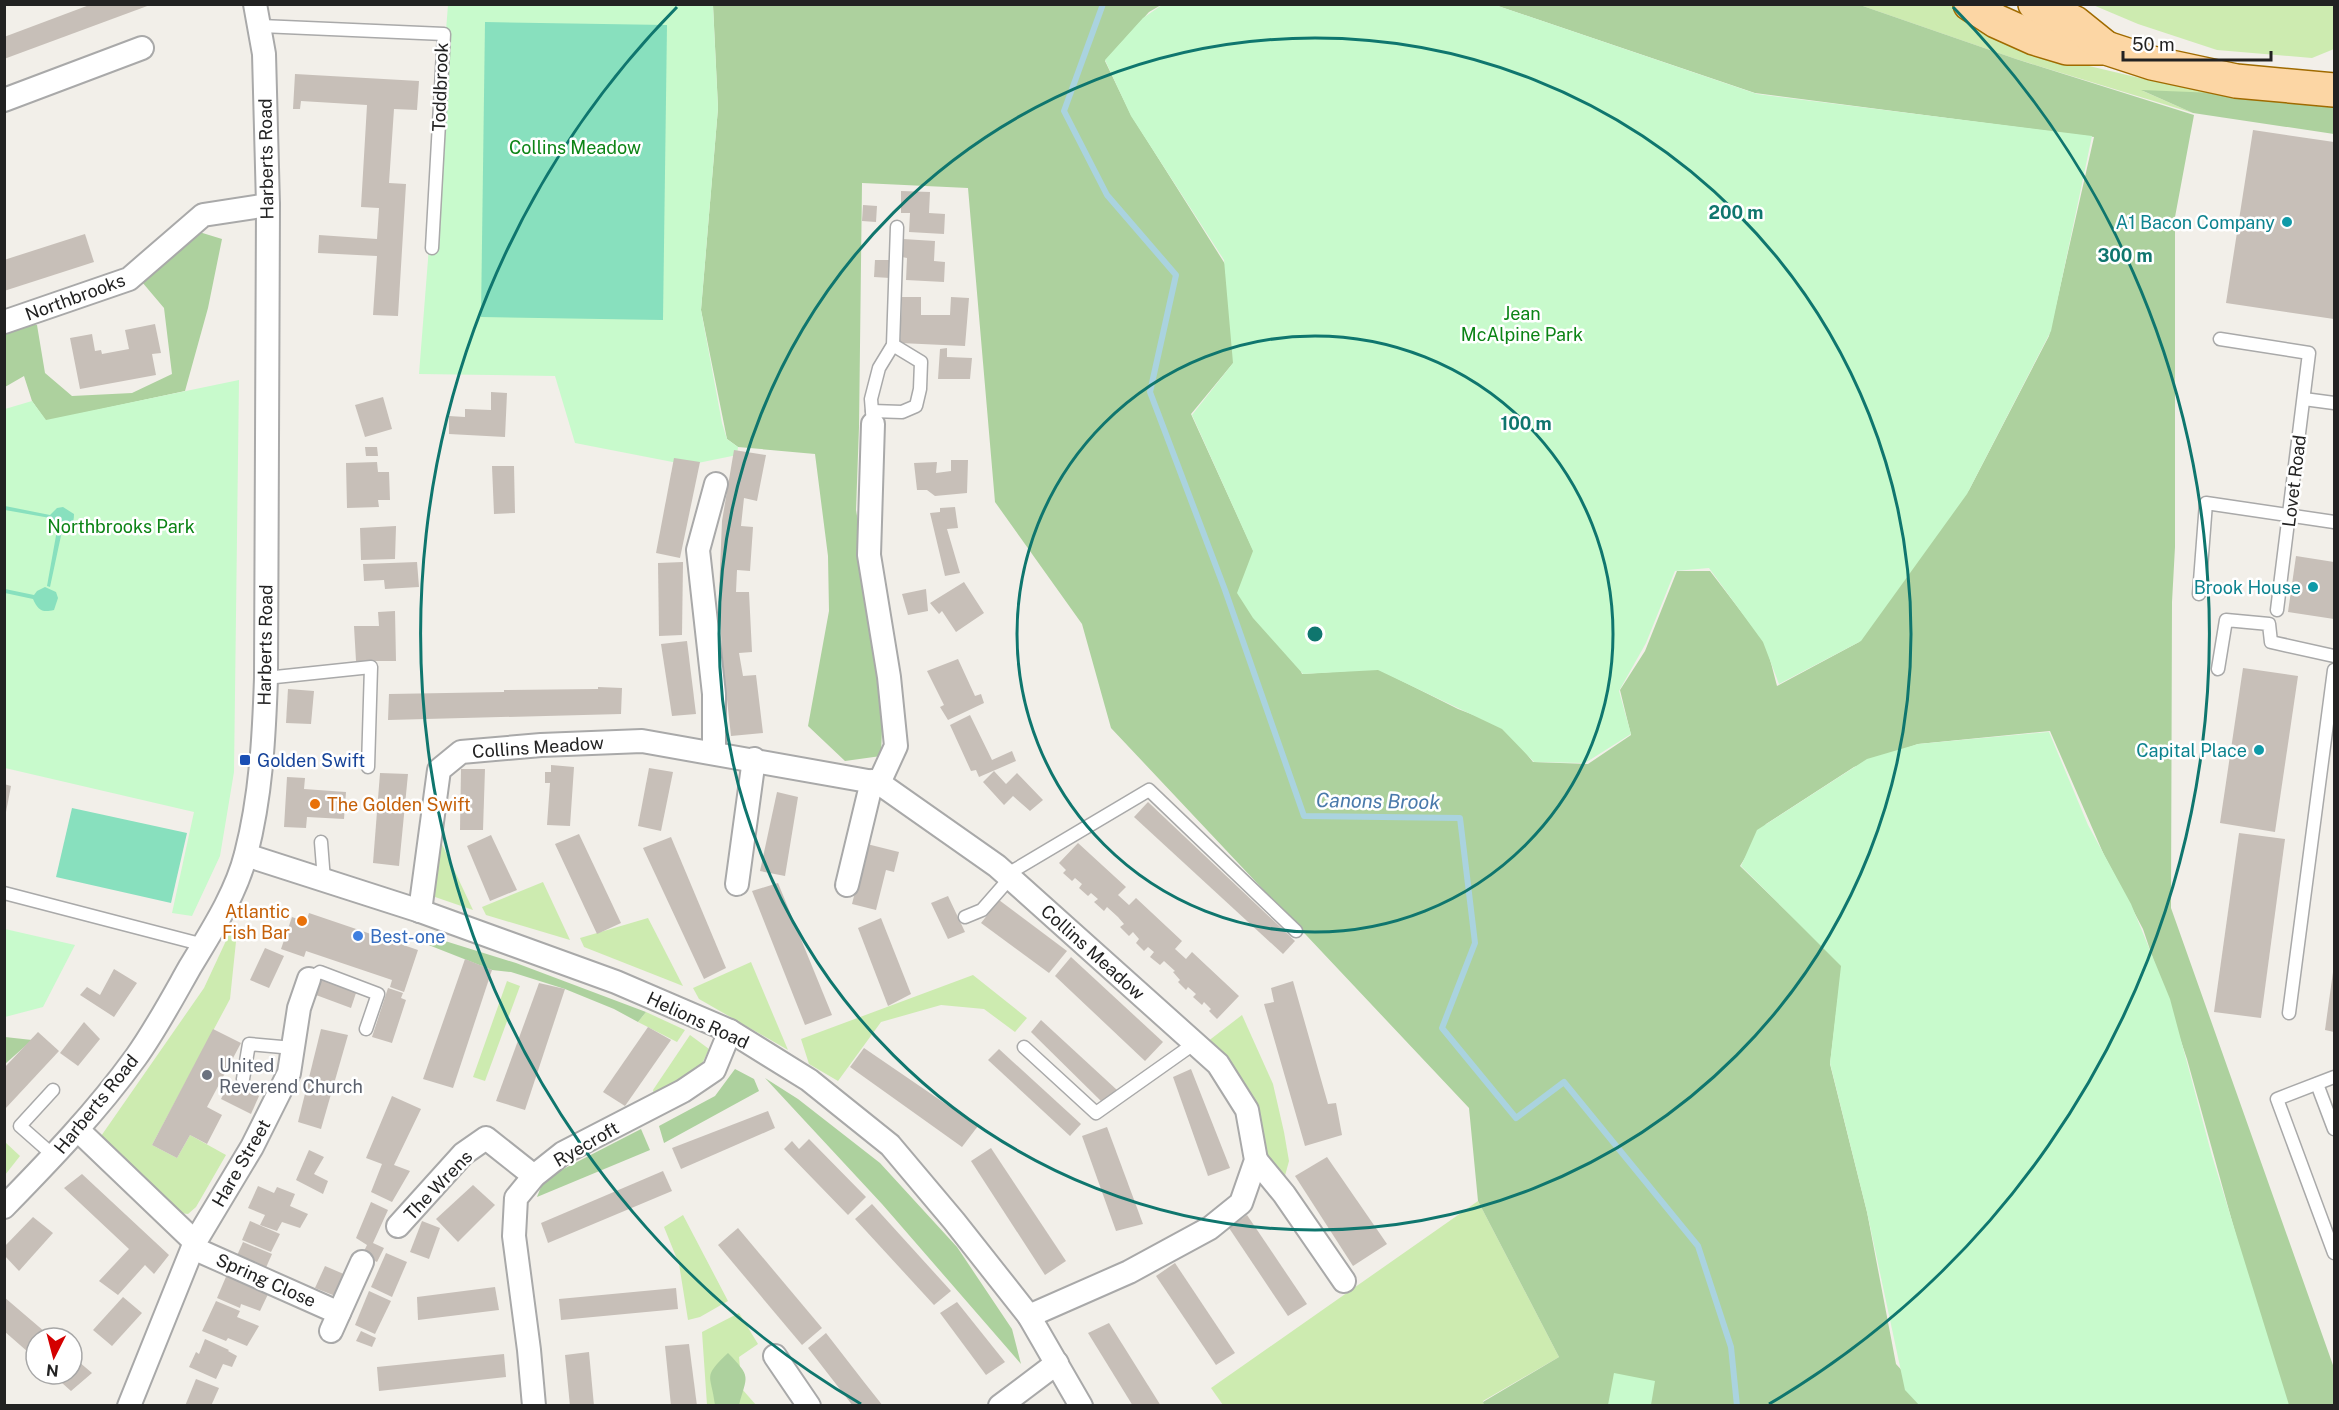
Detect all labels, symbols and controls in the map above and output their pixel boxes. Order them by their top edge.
scale bar [2123,24,2272,62]
text: 50 m [2132,34,2175,55]
street label: Toddbrook [428,42,452,132]
street label: Harberts Road [254,98,278,220]
park label: Collins Meadow [509,137,641,158]
text: 200 m [1709,202,1763,223]
place label: A1 Bacon Company [2115,212,2275,233]
marker: A1 Bacon Company [2280,215,2294,229]
text: 300 m [2097,245,2153,266]
street label: Northbrooks [22,269,128,325]
park label: Jean McAlpine Park [1461,303,1583,345]
text: 100 m [1500,413,1552,434]
street label: Lovet Road [2278,434,2310,528]
park label: Northbrooks Park [47,516,195,537]
place label: Brook House [2194,577,2301,598]
marker: Brook House [2306,580,2320,594]
street label: Harberts Road [253,584,277,706]
centre of rings [1305,624,1325,644]
street label: Collins Meadow [471,732,605,762]
place label: Capital Place [2136,740,2247,761]
marker: Capital Place [2252,743,2266,757]
place label: Golden Swift [257,750,365,771]
marker: Golden Swift [238,753,252,767]
water label: Canons Brook [1316,788,1440,814]
place label: The Golden Swift [327,794,471,815]
marker: The Golden Swift [308,797,322,811]
street label: Collins Meadow [1037,900,1149,1004]
place label: Atlantic Fish Bar [222,901,290,943]
marker: Atlantic Fish Bar [295,914,309,928]
place label: Best-one [370,926,445,947]
marker: Best-one [351,929,365,943]
street label: Helions Road [644,987,752,1053]
street label: Harberts Road [50,1050,142,1158]
place label: United Reverend Church [219,1055,363,1097]
marker: United Reverend Church [200,1068,214,1082]
street label: Hare Street [208,1115,274,1211]
street label: Ryecroft [550,1117,622,1171]
street label: The Wrens [400,1146,476,1224]
street label: Spring Close [213,1249,319,1311]
north arrow [24,1326,84,1386]
text: N [45,1360,60,1381]

